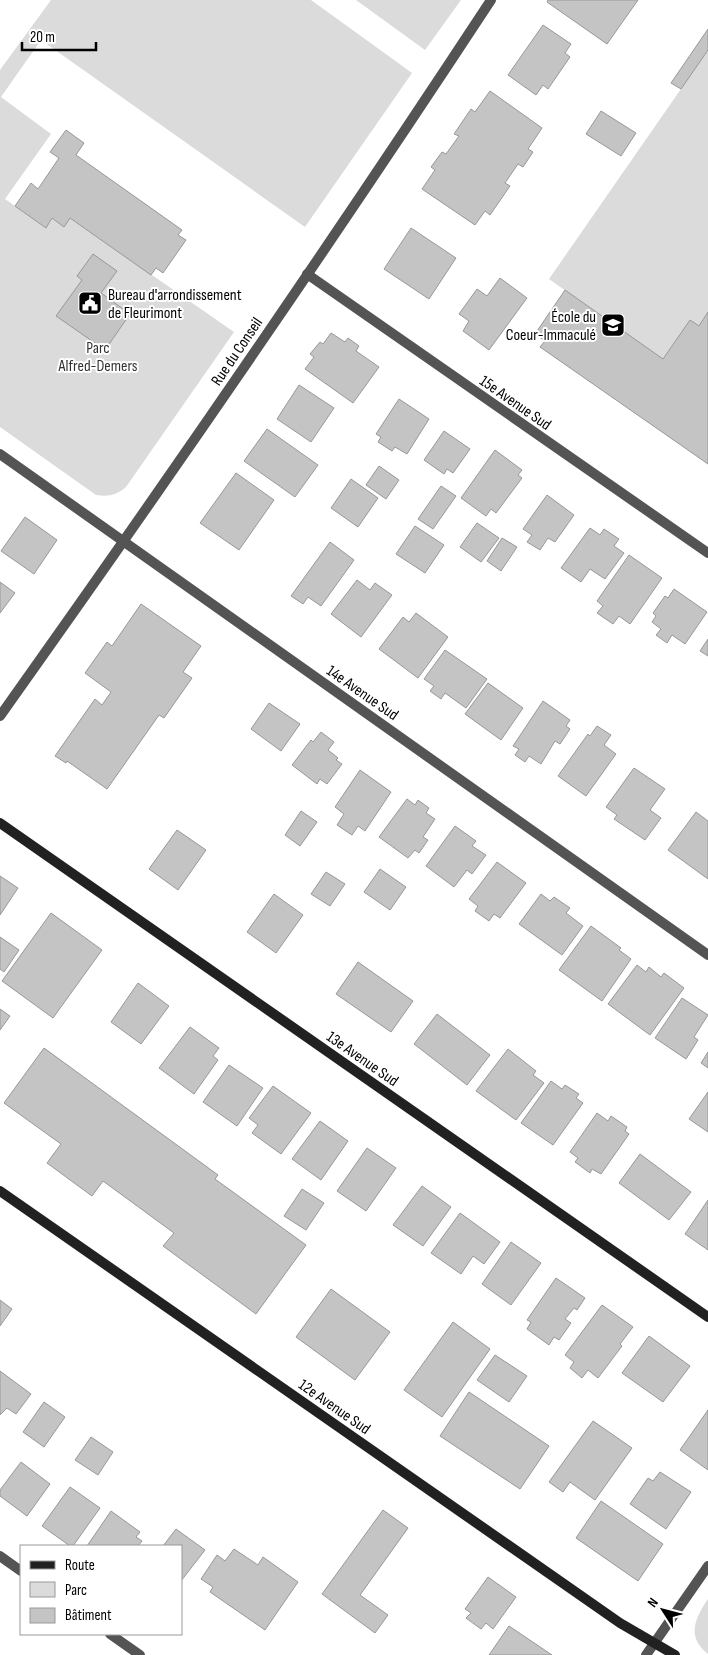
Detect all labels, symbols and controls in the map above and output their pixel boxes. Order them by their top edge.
scale bar [22,20,96,52]
text: 20 m [30,28,55,47]
place label: Bureau d'arrondissement de Fleurimont [108,286,242,323]
public building icon: Bureau d'arrondissement de Fleurimont [77,290,103,316]
place label: École du Coeur-Immaculé [506,308,596,345]
school or university icon: École du Coeur-Immaculé [600,312,626,338]
street label: Rue du Conseil [208,314,267,390]
park label: Parc Alfred-Demers [57,339,138,376]
street label: 15e Avenue Sud [476,372,555,435]
street label: 14e Avenue Sud [323,662,402,725]
street label: 13e Avenue Sud [323,1028,402,1091]
street label: 12e Avenue Sud [295,1376,374,1439]
legend [20,1545,182,1635]
text: Route [65,1556,95,1575]
text: Parc [65,1581,87,1600]
north arrow [638,1585,688,1635]
text: N [644,1595,662,1611]
text: Bâtiment [65,1606,112,1625]

